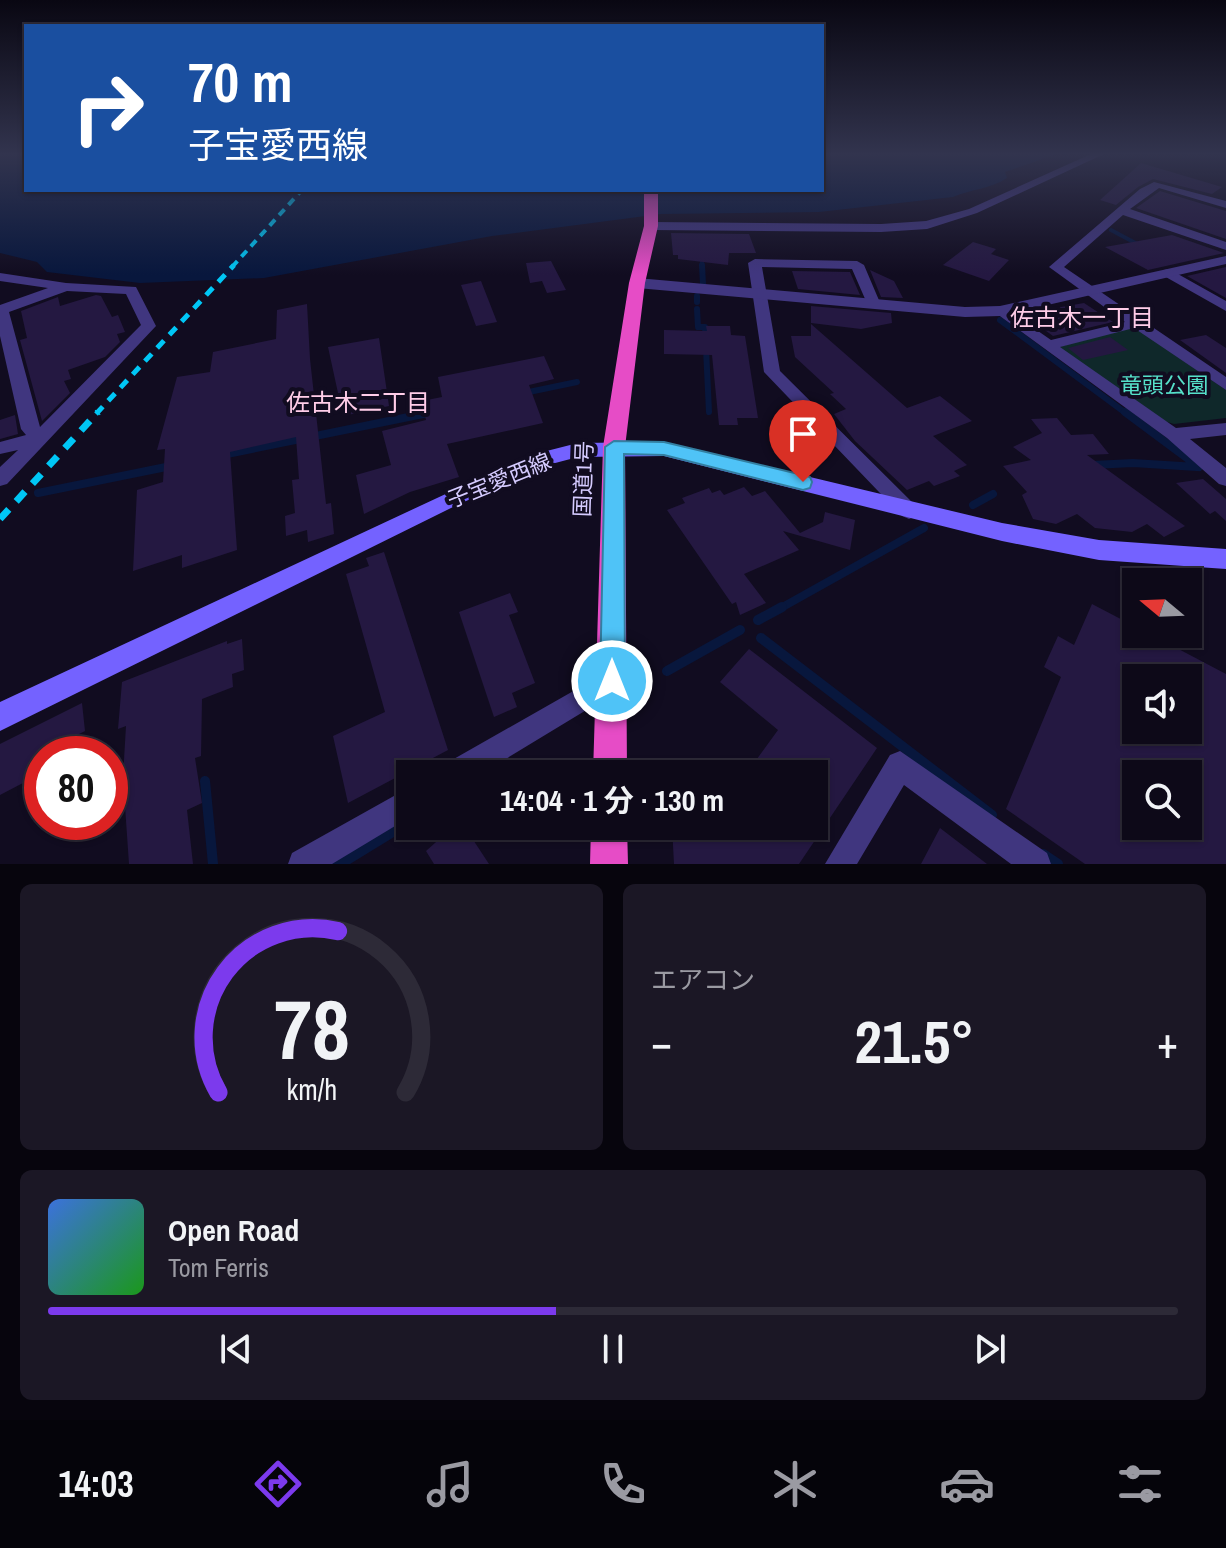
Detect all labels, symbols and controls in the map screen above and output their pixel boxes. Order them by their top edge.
text: 70 m [188,44,293,119]
icon: right [56,56,160,160]
text: 子宝愛西線 [188,121,368,169]
district label: 佐古木一丁目 [1010,301,1154,333]
park label: 竜頭公園 [1120,370,1208,400]
district label: 佐古木二丁目 [286,386,430,418]
pin [769,400,837,482]
icon: arrive [781,412,825,456]
street label: 国道1号 [567,440,599,518]
street label: 子宝愛西線 [442,445,556,515]
north arrow [1122,568,1202,648]
map controls [1122,568,1202,840]
position arrow [570,639,654,723]
button: sound [1122,664,1202,744]
speed limit sign: 80 [24,736,128,840]
button: search [1122,760,1202,840]
text: 14:04 · 1 分 · 130 m [500,780,724,820]
text: エアコン [651,962,755,997]
text: 78 [274,973,349,1085]
text: 21.5° [855,1001,974,1082]
text: − [651,1012,672,1072]
text: + [1157,1012,1178,1072]
text: km/h [286,1070,337,1109]
text: Open Road [168,1210,299,1250]
text: Tom Ferris [168,1250,269,1285]
icon: previous [214,1327,258,1371]
icon: pause [591,1327,635,1371]
icon: next [968,1327,1012,1371]
icon: directions [250,1456,306,1512]
icon: music [422,1456,478,1512]
icon: phone [595,1456,651,1512]
icon: climate [767,1456,823,1512]
icon: car [939,1456,995,1512]
icon: filters [1112,1456,1168,1512]
text: 14:03 [58,1460,134,1508]

